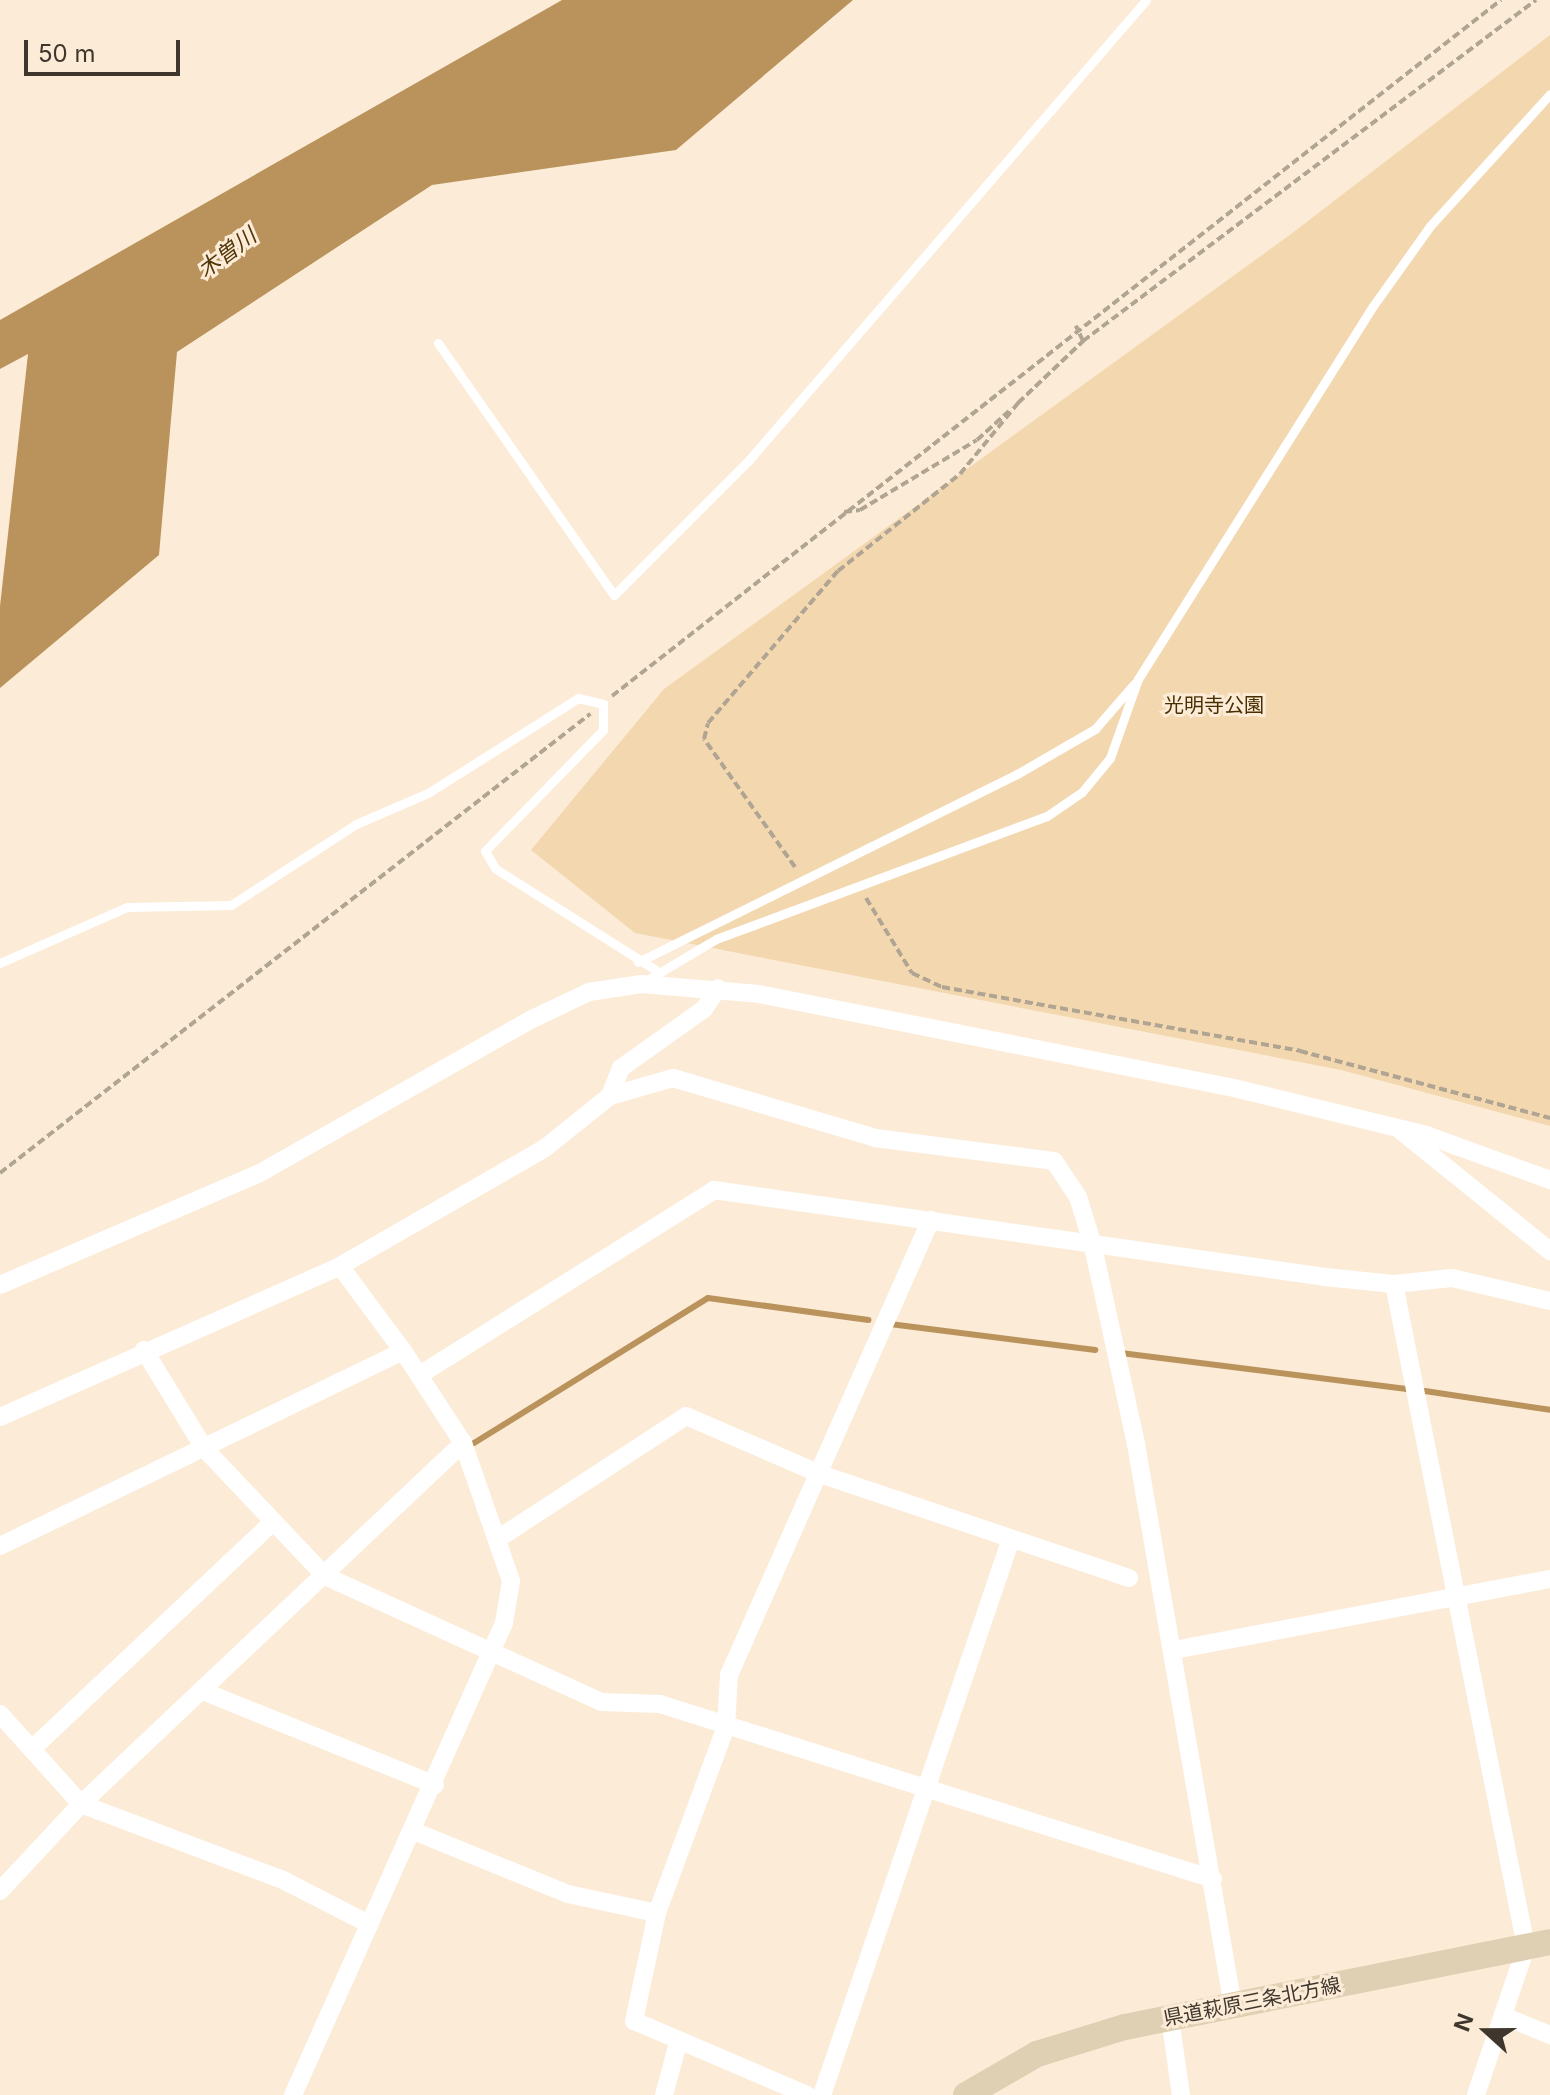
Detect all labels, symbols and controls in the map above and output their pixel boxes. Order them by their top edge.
scale bar [28,24,184,74]
text: 50 m [38,39,96,68]
water label: 木曽川 [193,223,261,283]
park label: 光明寺公園 [1164,693,1264,717]
street label: 県道萩原三条北方線 [1161,1973,1343,2031]
north arrow [1446,1991,1526,2071]
text: N [1448,2010,1479,2035]

